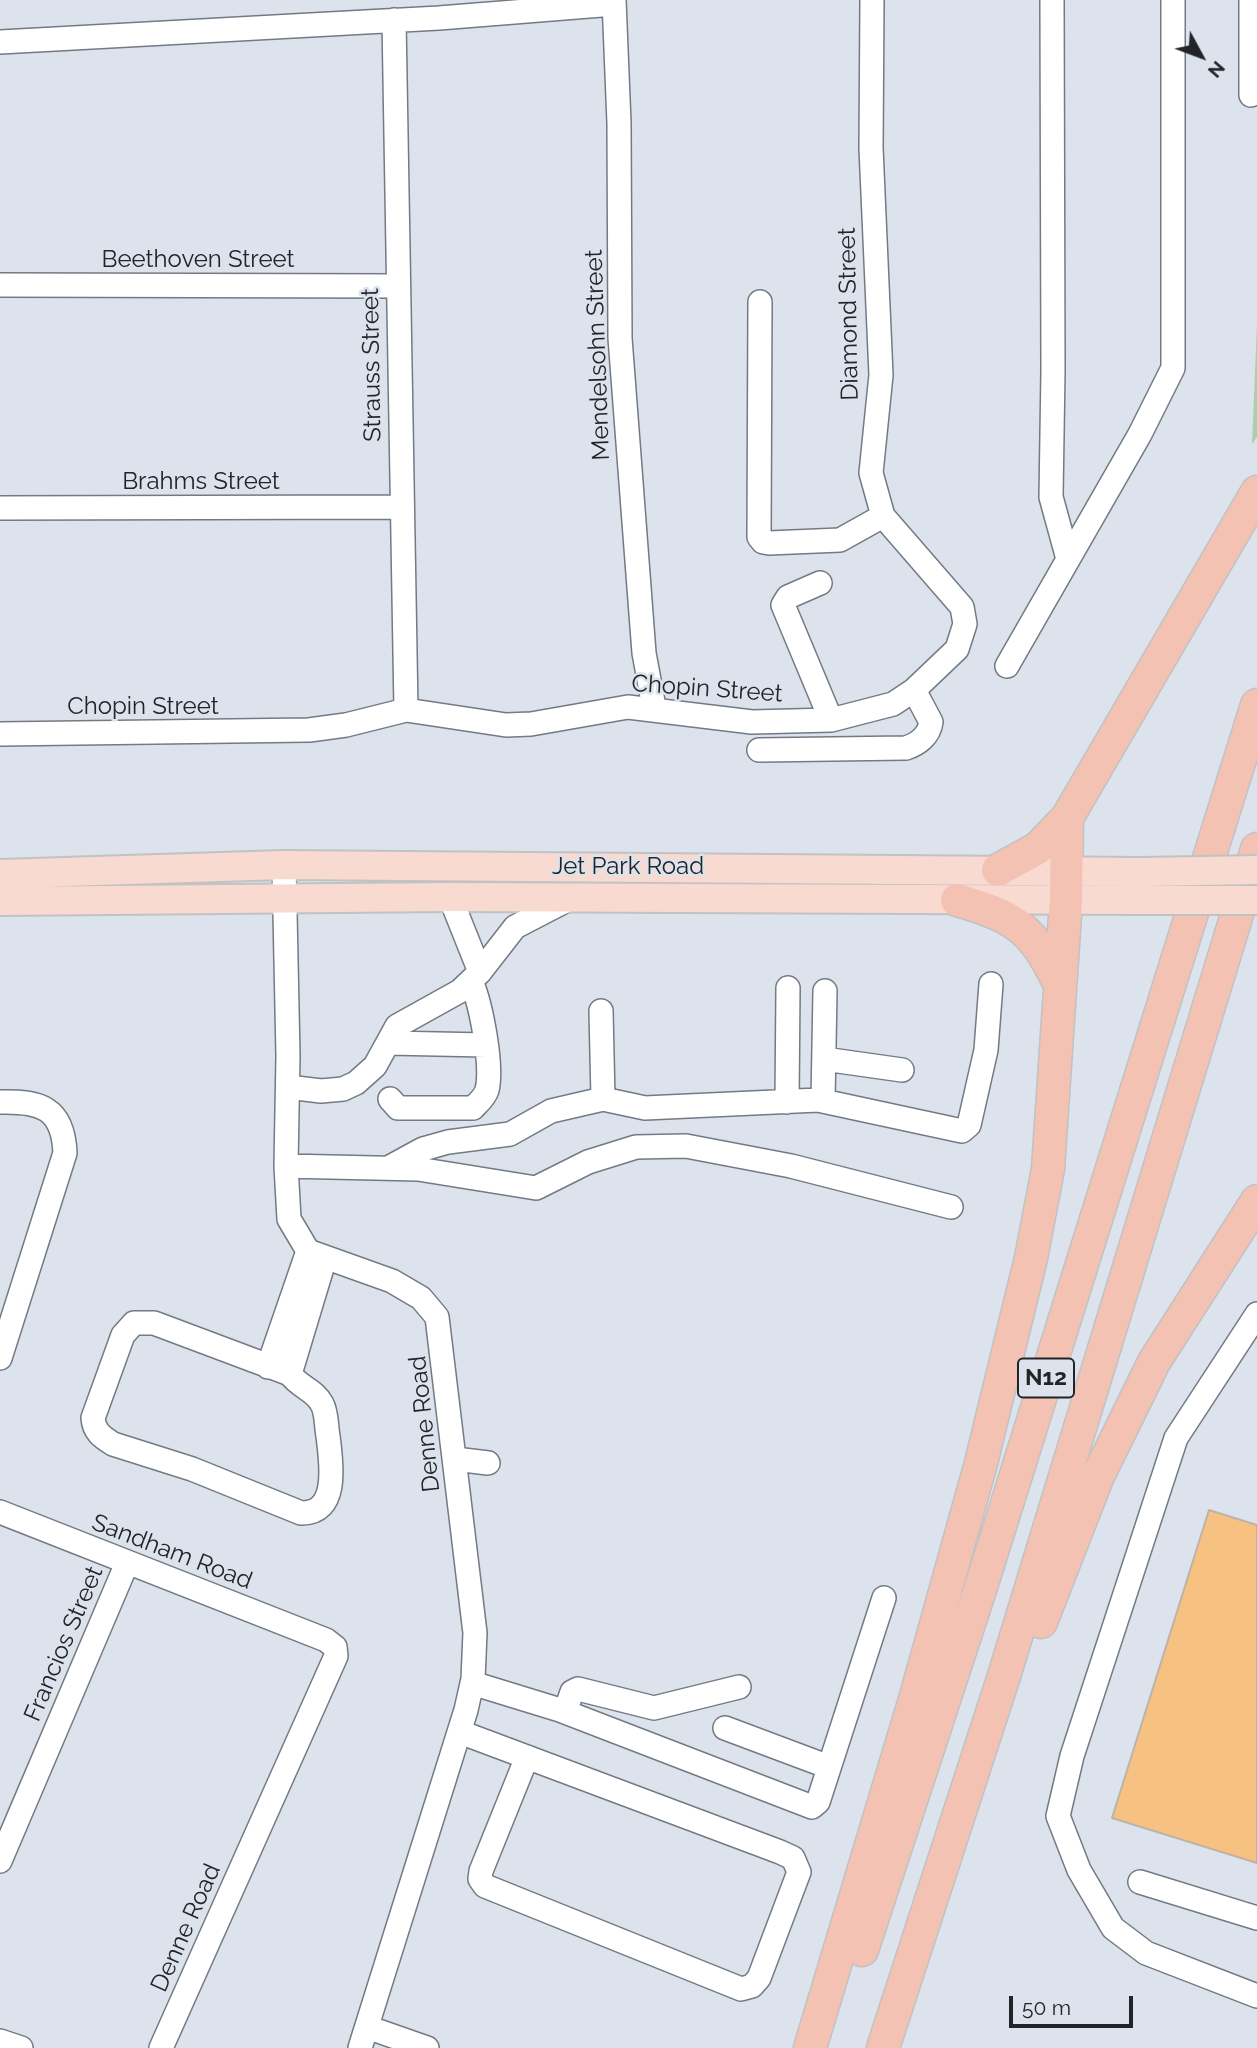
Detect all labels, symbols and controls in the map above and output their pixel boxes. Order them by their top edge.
north arrow [1166,21,1236,91]
text: N [1204,57,1230,82]
street label: Diamond Street [833,227,865,401]
street label: Beethoven Street [101,246,295,274]
street label: Mendelsohn Street [580,249,616,461]
street label: Strauss Street [356,288,388,442]
street label: Brahms Street [122,468,280,496]
street label: Chopin Street [630,669,784,709]
street label: Chopin Street [67,693,219,721]
street label: Jet Park Road [552,853,704,881]
street label: Denne Road [404,1354,446,1494]
road number: N12 [1018,1358,1074,1398]
street label: Sandham Road [88,1508,256,1596]
street label: Francios Street [18,1562,110,1726]
street label: Denne Road [145,1860,227,1996]
scale bar [1012,1982,1136,2026]
text: 50 m [1022,1995,1071,2020]

